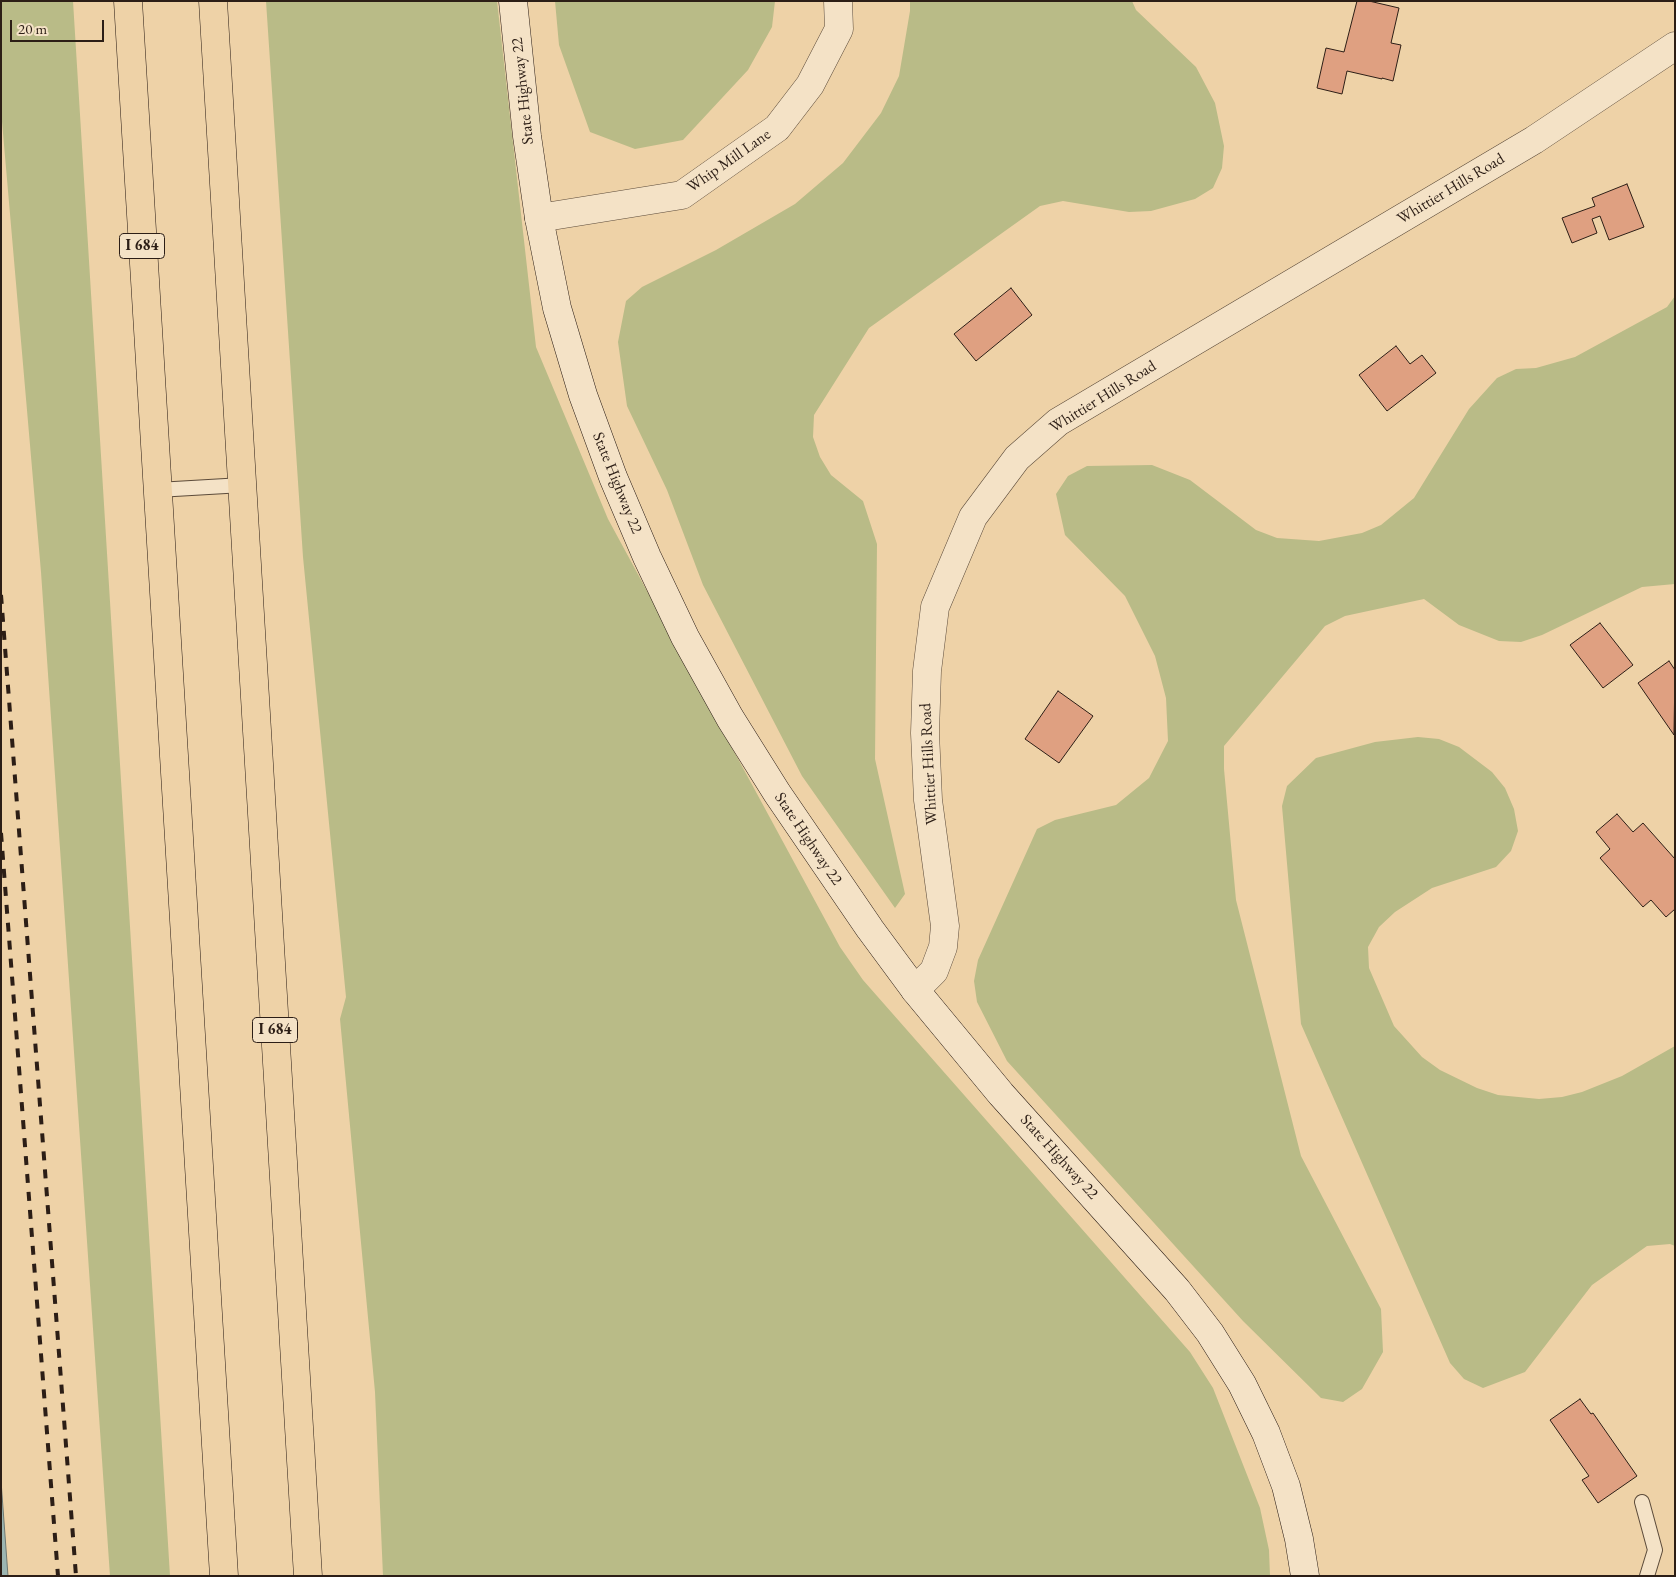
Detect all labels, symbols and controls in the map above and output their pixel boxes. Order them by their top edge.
scale bar [12,10,106,42]
text: 20 m [18,19,47,38]
street label: State Highway 22 [508,37,538,145]
street label: Whip Mill Lane [683,125,775,197]
street label: Whittier Hills Road [1394,149,1508,229]
road number: I 684 [120,234,164,258]
street label: Whittier Hills Road [1046,357,1160,437]
street label: State Highway 22 [588,430,646,536]
street label: Whittier Hills Road [916,703,942,825]
street label: State Highway 22 [770,789,846,889]
road number: I 684 [252,1018,298,1042]
street label: State Highway 22 [1016,1111,1102,1203]

